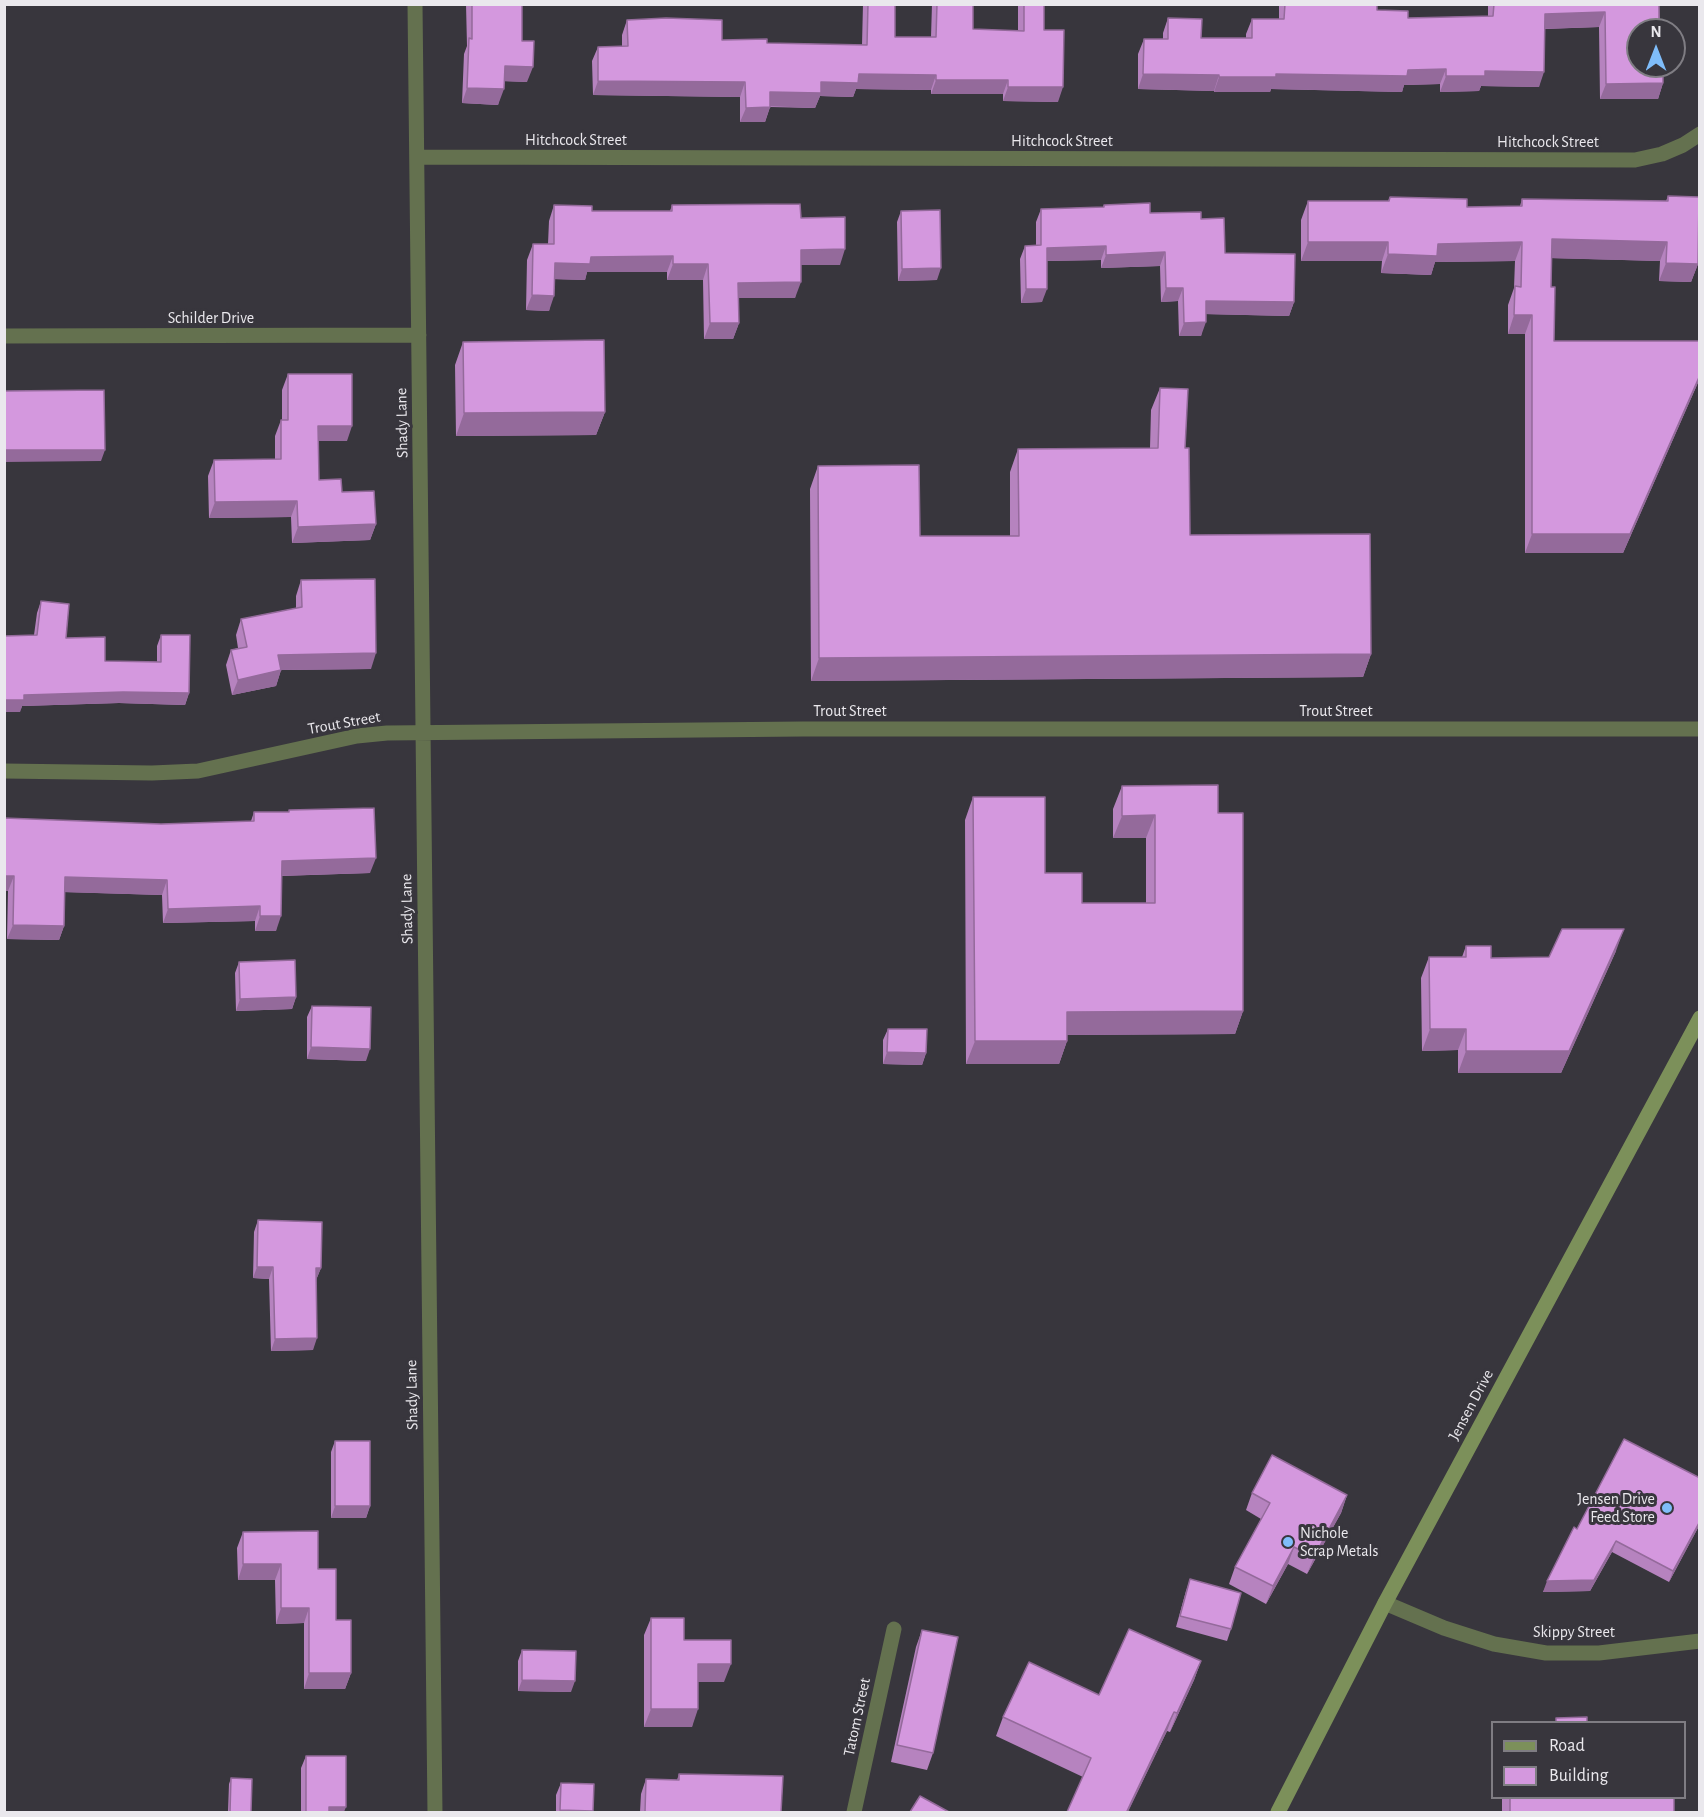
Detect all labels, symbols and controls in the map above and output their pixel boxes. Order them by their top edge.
north arrow [1626,18,1686,78]
text: N [1650,24,1662,40]
street label: Hitchcock Street [525,130,627,150]
street label: Hitchcock Street [1011,131,1113,151]
street label: Hitchcock Street [1497,132,1599,152]
street label: Schilder Drive [168,308,254,328]
street label: Shady Lane [392,388,412,458]
street label: Trout Street [813,701,887,721]
street label: Trout Street [1299,701,1373,721]
street label: Trout Street [306,707,382,739]
street label: Shady Lane [397,874,417,944]
street label: Shady Lane [402,1360,422,1430]
street label: Jensen Drive [1444,1366,1498,1444]
place label: Jensen Drive Feed Store [1577,1489,1655,1527]
marker: Jensen Drive Feed Store [1660,1501,1674,1515]
place label: Nichole Scrap Metals [1300,1523,1378,1561]
marker: Nichole Scrap Metals [1281,1535,1295,1549]
street label: Skippy Street [1533,1622,1615,1642]
street label: Tatom Street [839,1676,875,1758]
legend [1491,1721,1686,1799]
text: Road [1549,1737,1585,1755]
text: Building [1549,1767,1608,1785]

